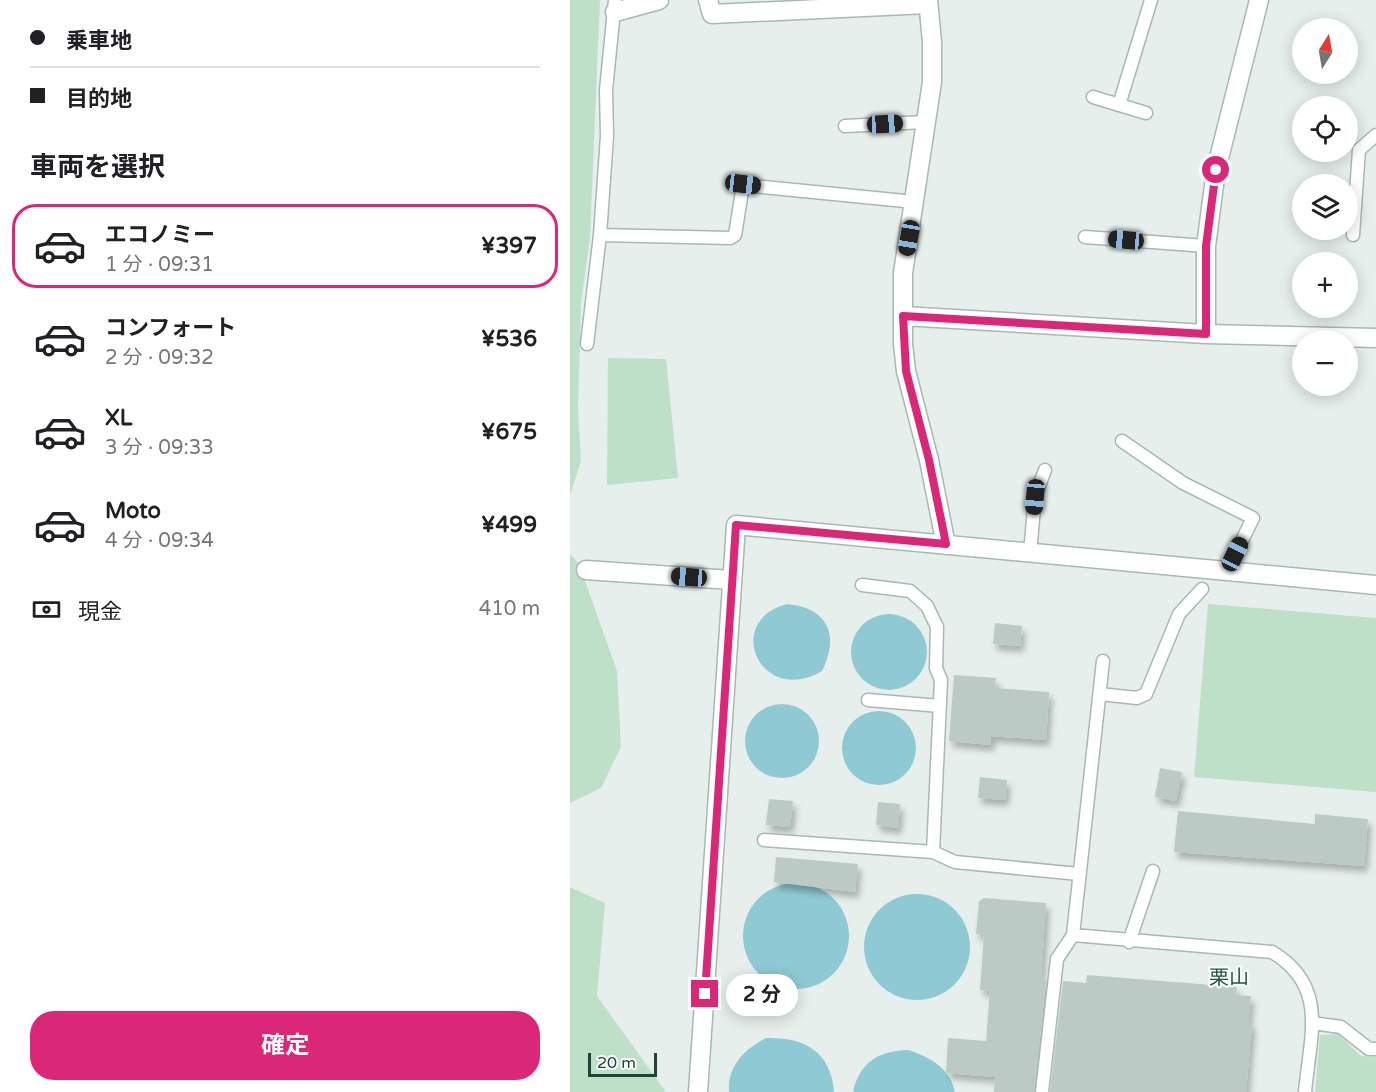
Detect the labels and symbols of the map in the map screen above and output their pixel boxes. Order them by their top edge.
north arrow [1292,18,1358,84]
car [867,114,903,134]
route start [1202,156,1229,183]
car [724,173,762,195]
car [897,219,921,257]
car [1107,229,1145,251]
car [1024,478,1046,516]
car [1219,534,1251,574]
car [670,567,708,587]
district label: 栗山 [1209,966,1249,990]
callout: 2 分 [726,973,798,1015]
route end [691,980,718,1007]
scale bar [588,1050,657,1078]

